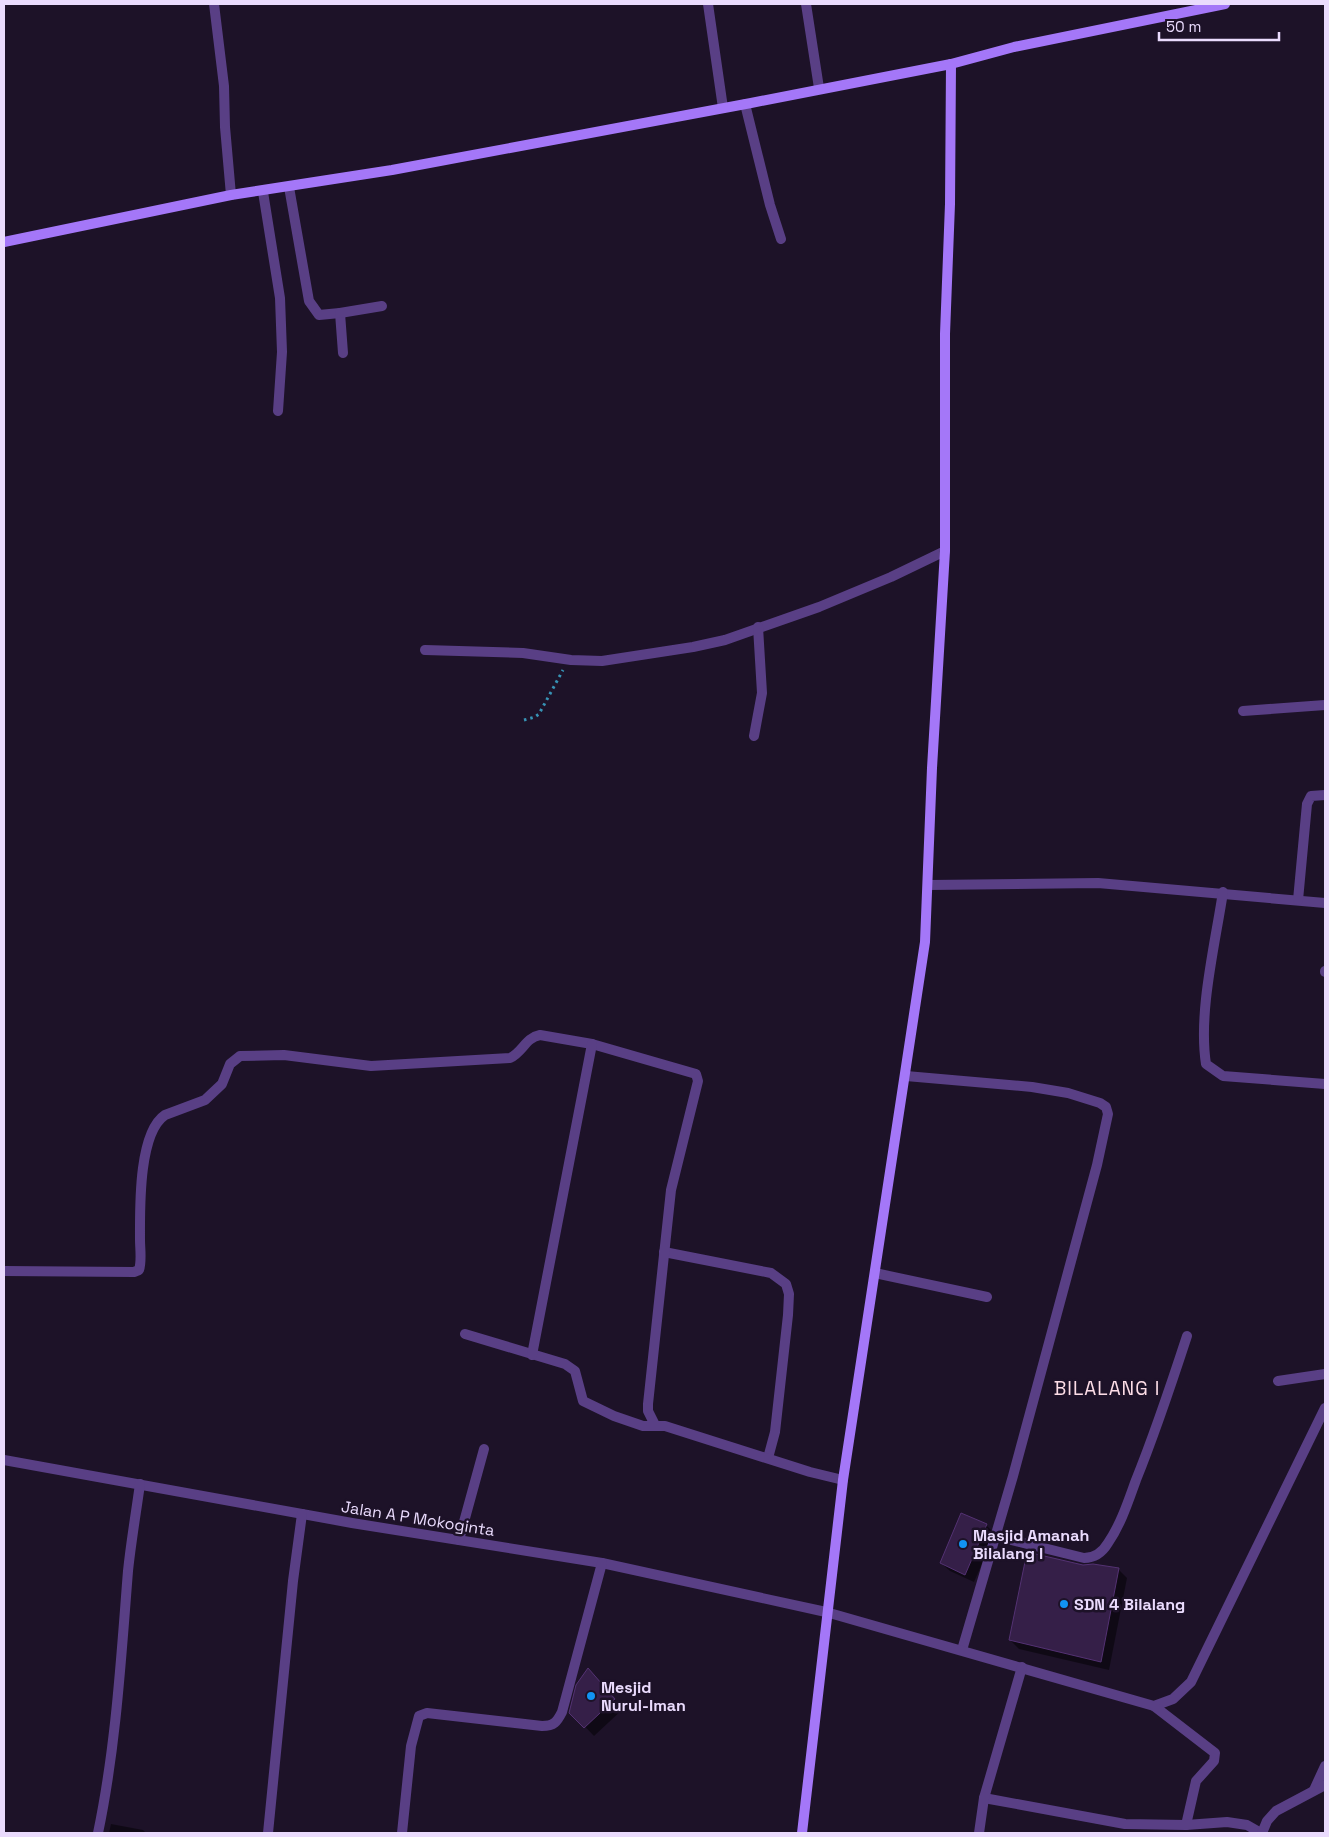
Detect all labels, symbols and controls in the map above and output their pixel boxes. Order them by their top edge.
scale bar [1159,10,1279,42]
text: 50 m [1166,17,1201,36]
district label: BILALANG I [1054,1376,1160,1401]
street label: Jalan A P Mokoginta [340,1496,496,1541]
place label: Masjid Amanah Bilalang I [973,1525,1089,1564]
marker: Masjid Amanah Bilalang I [957,1538,969,1550]
place label: SDN 4 Bilalang [1074,1594,1185,1615]
marker: SDN 4 Bilalang [1058,1598,1070,1610]
place label: Mesjid Nurul-Iman [601,1677,686,1716]
marker: Mesjid Nurul-Iman [585,1690,597,1702]

